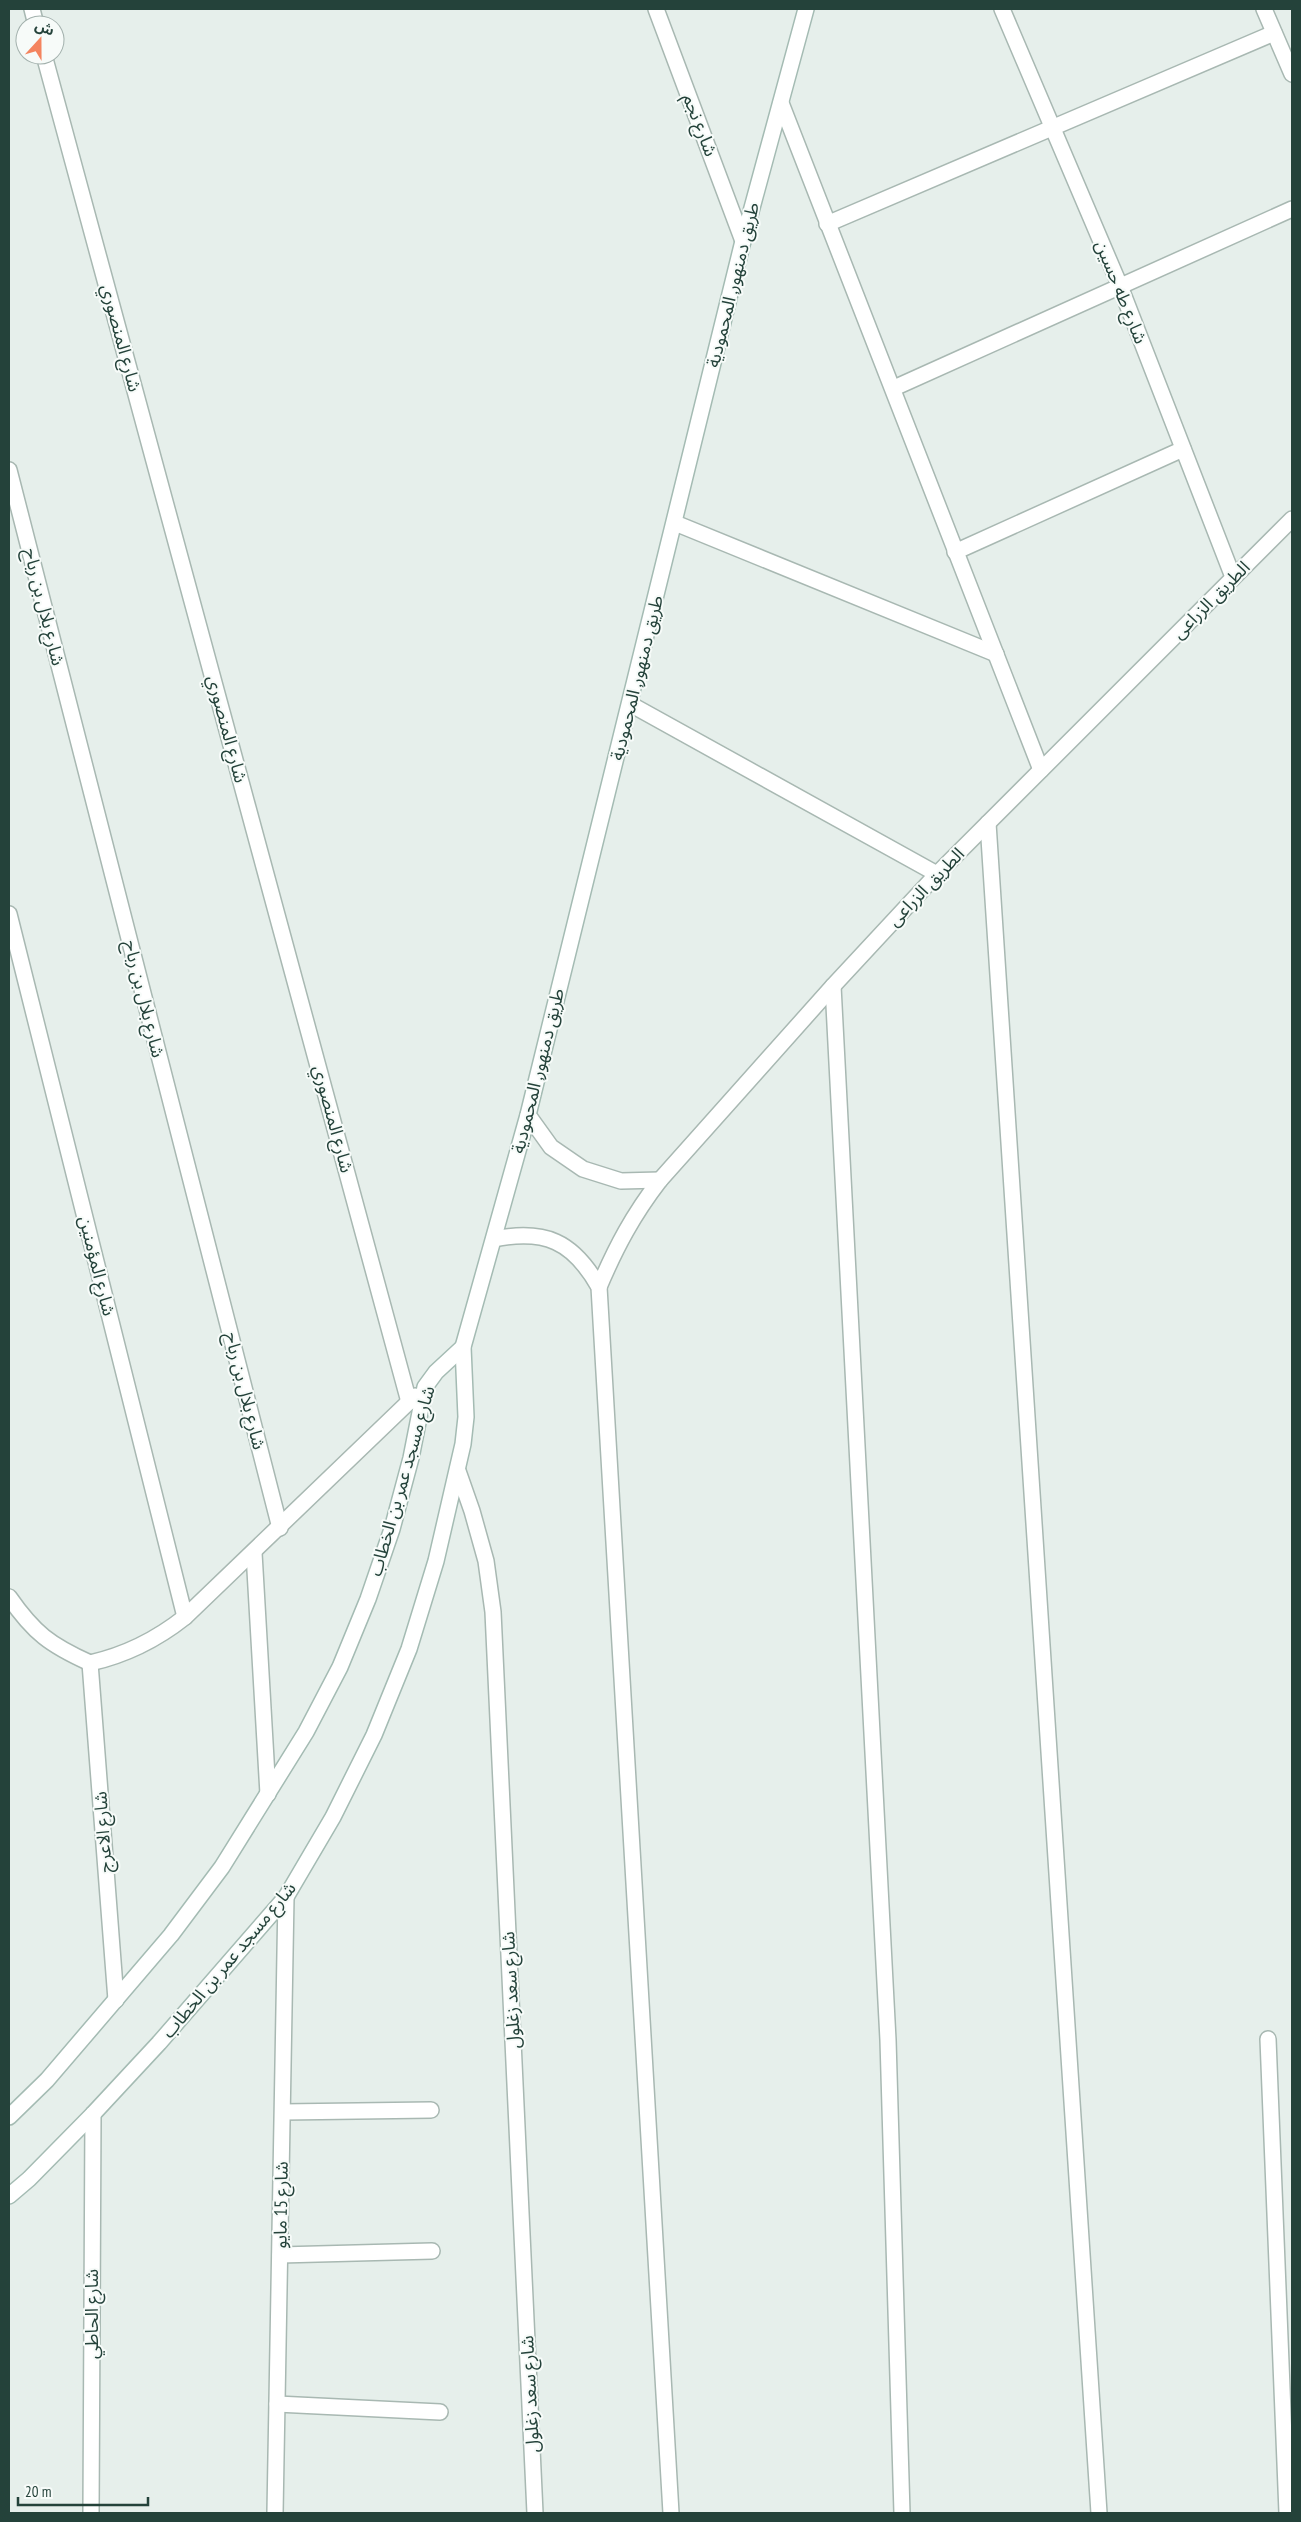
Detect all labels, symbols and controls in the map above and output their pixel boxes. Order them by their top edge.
north arrow [15,15,65,65]
text: ش [32,16,57,40]
street label: شارع نجم [675,90,723,161]
street label: طريق دمنهور, المحمودية [701,200,764,370]
street label: شارع طه حسين [1088,237,1153,348]
street label: شارع المنصوري [93,282,147,395]
street label: شارع بلال بن رباح [16,546,70,669]
street label: الطريق الزراعى [1167,556,1254,643]
street label: طريق دمنهور, المحمودية [605,593,668,763]
street label: شارع المنصوري [199,673,253,786]
street label: الطريق الزراعى [882,842,969,931]
street label: شارع بلال بن رباح [116,938,170,1061]
street label: طريق دمنهور, المحمودية [506,986,569,1156]
street label: شارع المنصوري [305,1063,359,1176]
street label: شارع المؤمنين [71,1213,121,1319]
street label: شارع بلال بن رباح [217,1330,271,1453]
street label: شارع مسجد عمر بن الخطاب [363,1383,443,1580]
street label: شارع الاعرج [88,1790,120,1873]
street label: شارع مسجد عمر بن الخطاب [156,1877,303,2044]
street label: شارع سعد زغلول [496,1931,528,2049]
street label: شارع 15 مايو [268,2161,296,2249]
street label: شارع الحاطي [80,2269,106,2359]
street label: شارع سعد زغلول [515,2335,547,2453]
scale bar [18,2474,148,2506]
text: 20 m [25,2482,51,2501]

